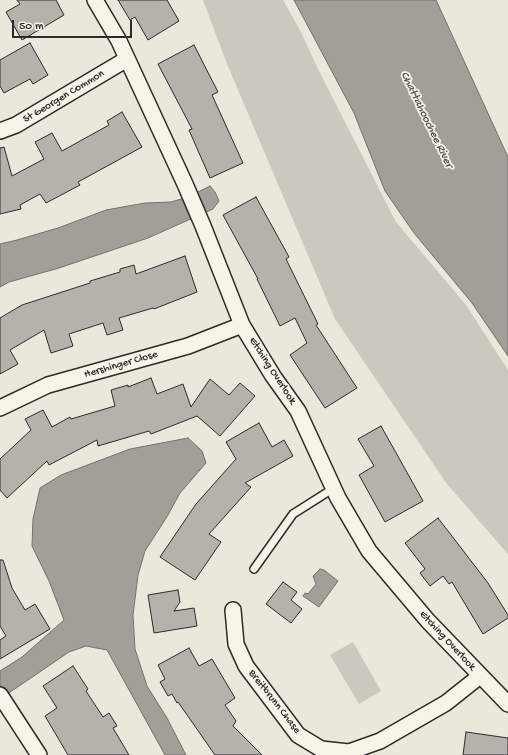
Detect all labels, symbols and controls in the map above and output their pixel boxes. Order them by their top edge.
scale bar [14,12,134,38]
text: 50 m [19,20,44,34]
street label: St Georgen Common [21,68,107,126]
water label: Chattahoochee River [396,70,456,170]
street label: Etching Overlook [245,335,299,407]
street label: Hershinger Close [83,348,159,382]
street label: Etching Overlook [416,608,478,674]
street label: Breitbrunn Chase [245,667,303,737]

